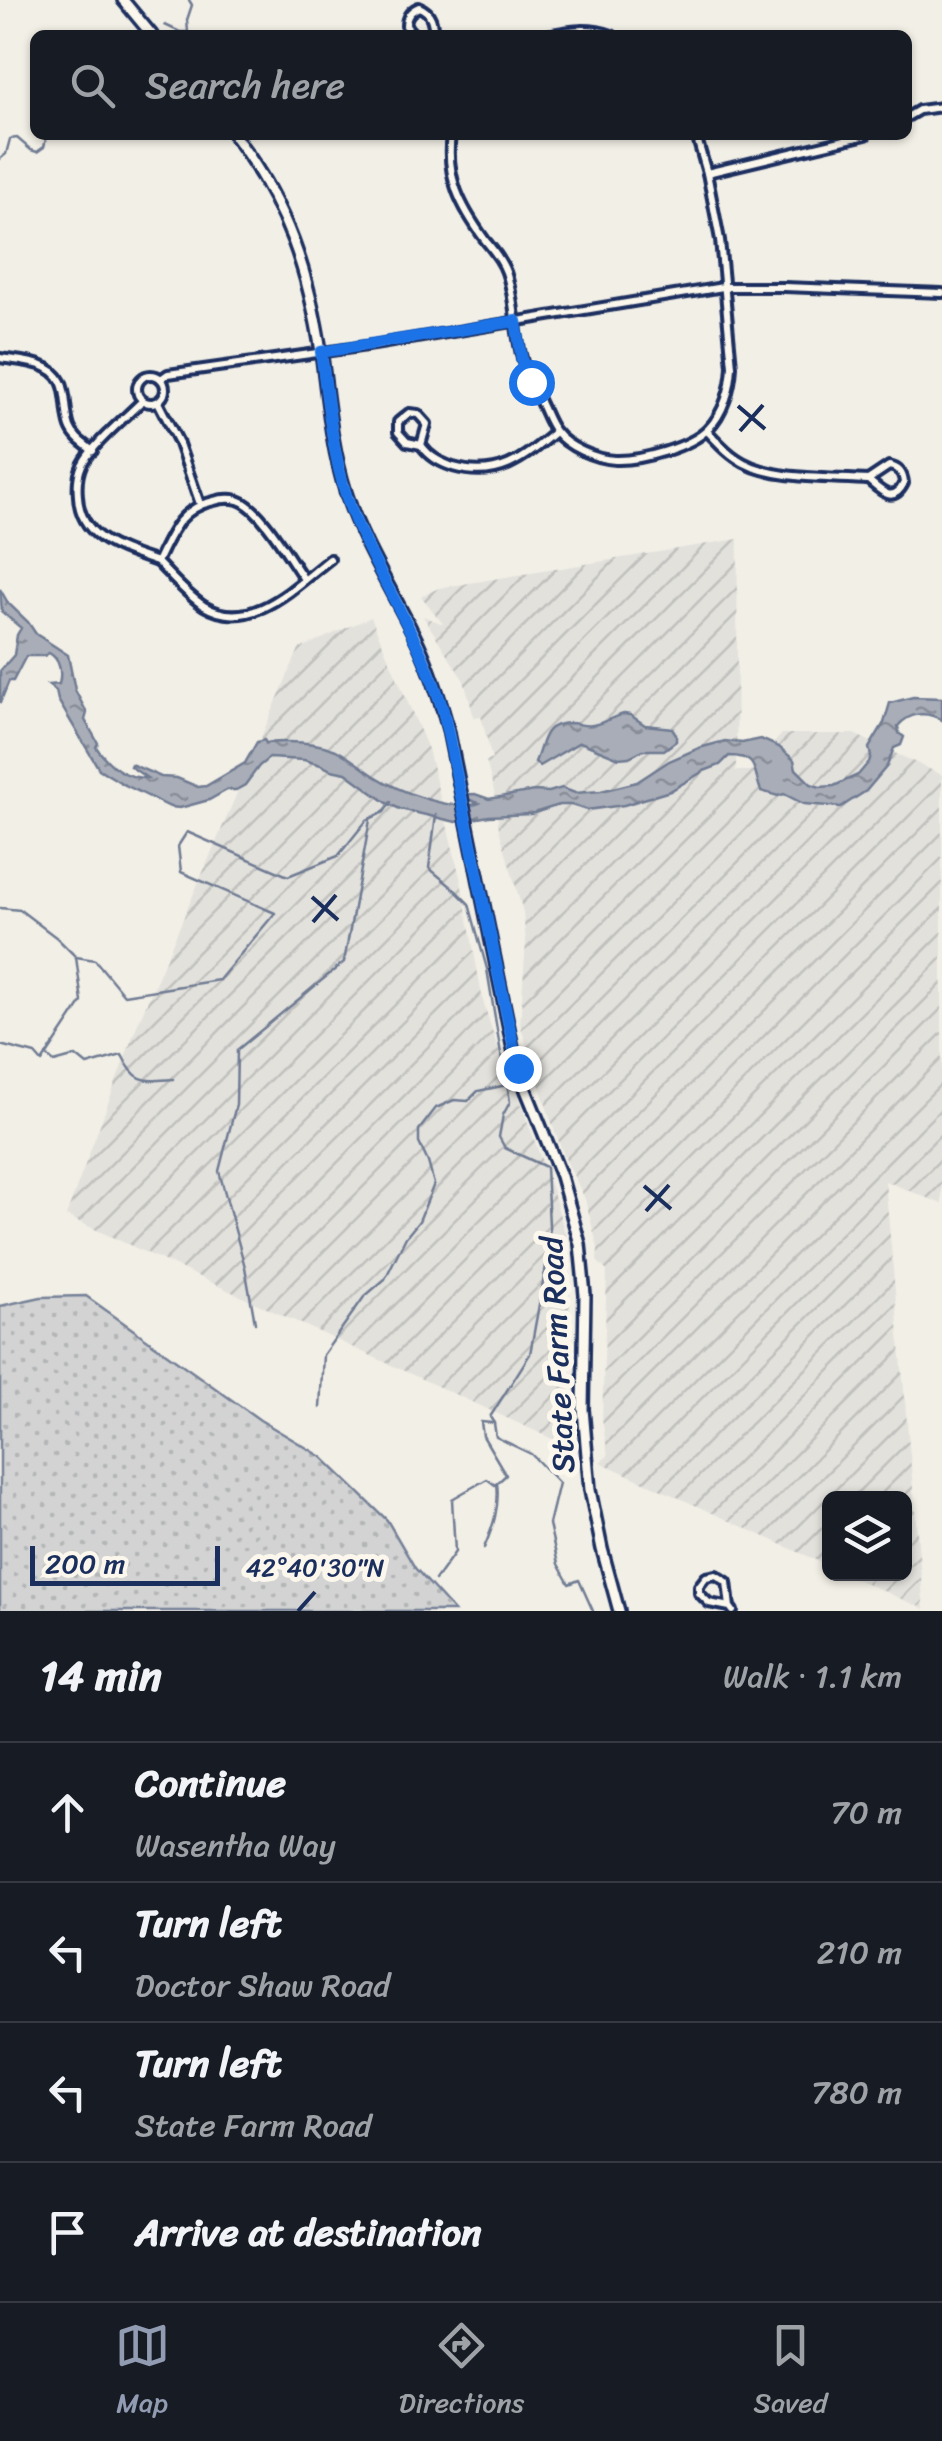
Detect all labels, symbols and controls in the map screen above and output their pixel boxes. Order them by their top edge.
search box [30,30,912,140]
text: Search here [145,52,345,119]
icon: search [65,58,120,113]
route start [509,360,555,406]
route end [496,1046,542,1092]
street label: State Farm Road [523,1233,592,1475]
map controls [822,1491,912,1581]
button: layers [822,1491,912,1581]
text: 200 m [45,1539,125,1588]
scale bar [30,1541,220,1586]
text: 42°40'30"N [246,1545,385,1590]
text: 14 min [40,1639,162,1713]
text: Walk · 1.1 km [723,1648,902,1705]
text: Continue [135,1750,286,1817]
text: 70 m [831,1784,902,1841]
icon: ahead [40,1785,95,1840]
text: Wasentha Way [135,1817,336,1874]
text: Turn left [135,1890,281,1957]
text: 210 m [817,1924,902,1981]
icon: left [40,1925,95,1980]
text: Doctor Shaw Road [135,1957,390,2014]
text: Turn left [135,2030,281,2097]
text: 780 m [811,2064,902,2121]
icon: left [40,2065,95,2120]
text: State Farm Road [135,2097,372,2154]
text: Arrive at destination [135,2199,482,2266]
icon: arrive [40,2205,95,2260]
tab: Map [115,2318,170,2427]
tab: Directions [399,2318,524,2427]
tab: Saved [754,2318,827,2427]

